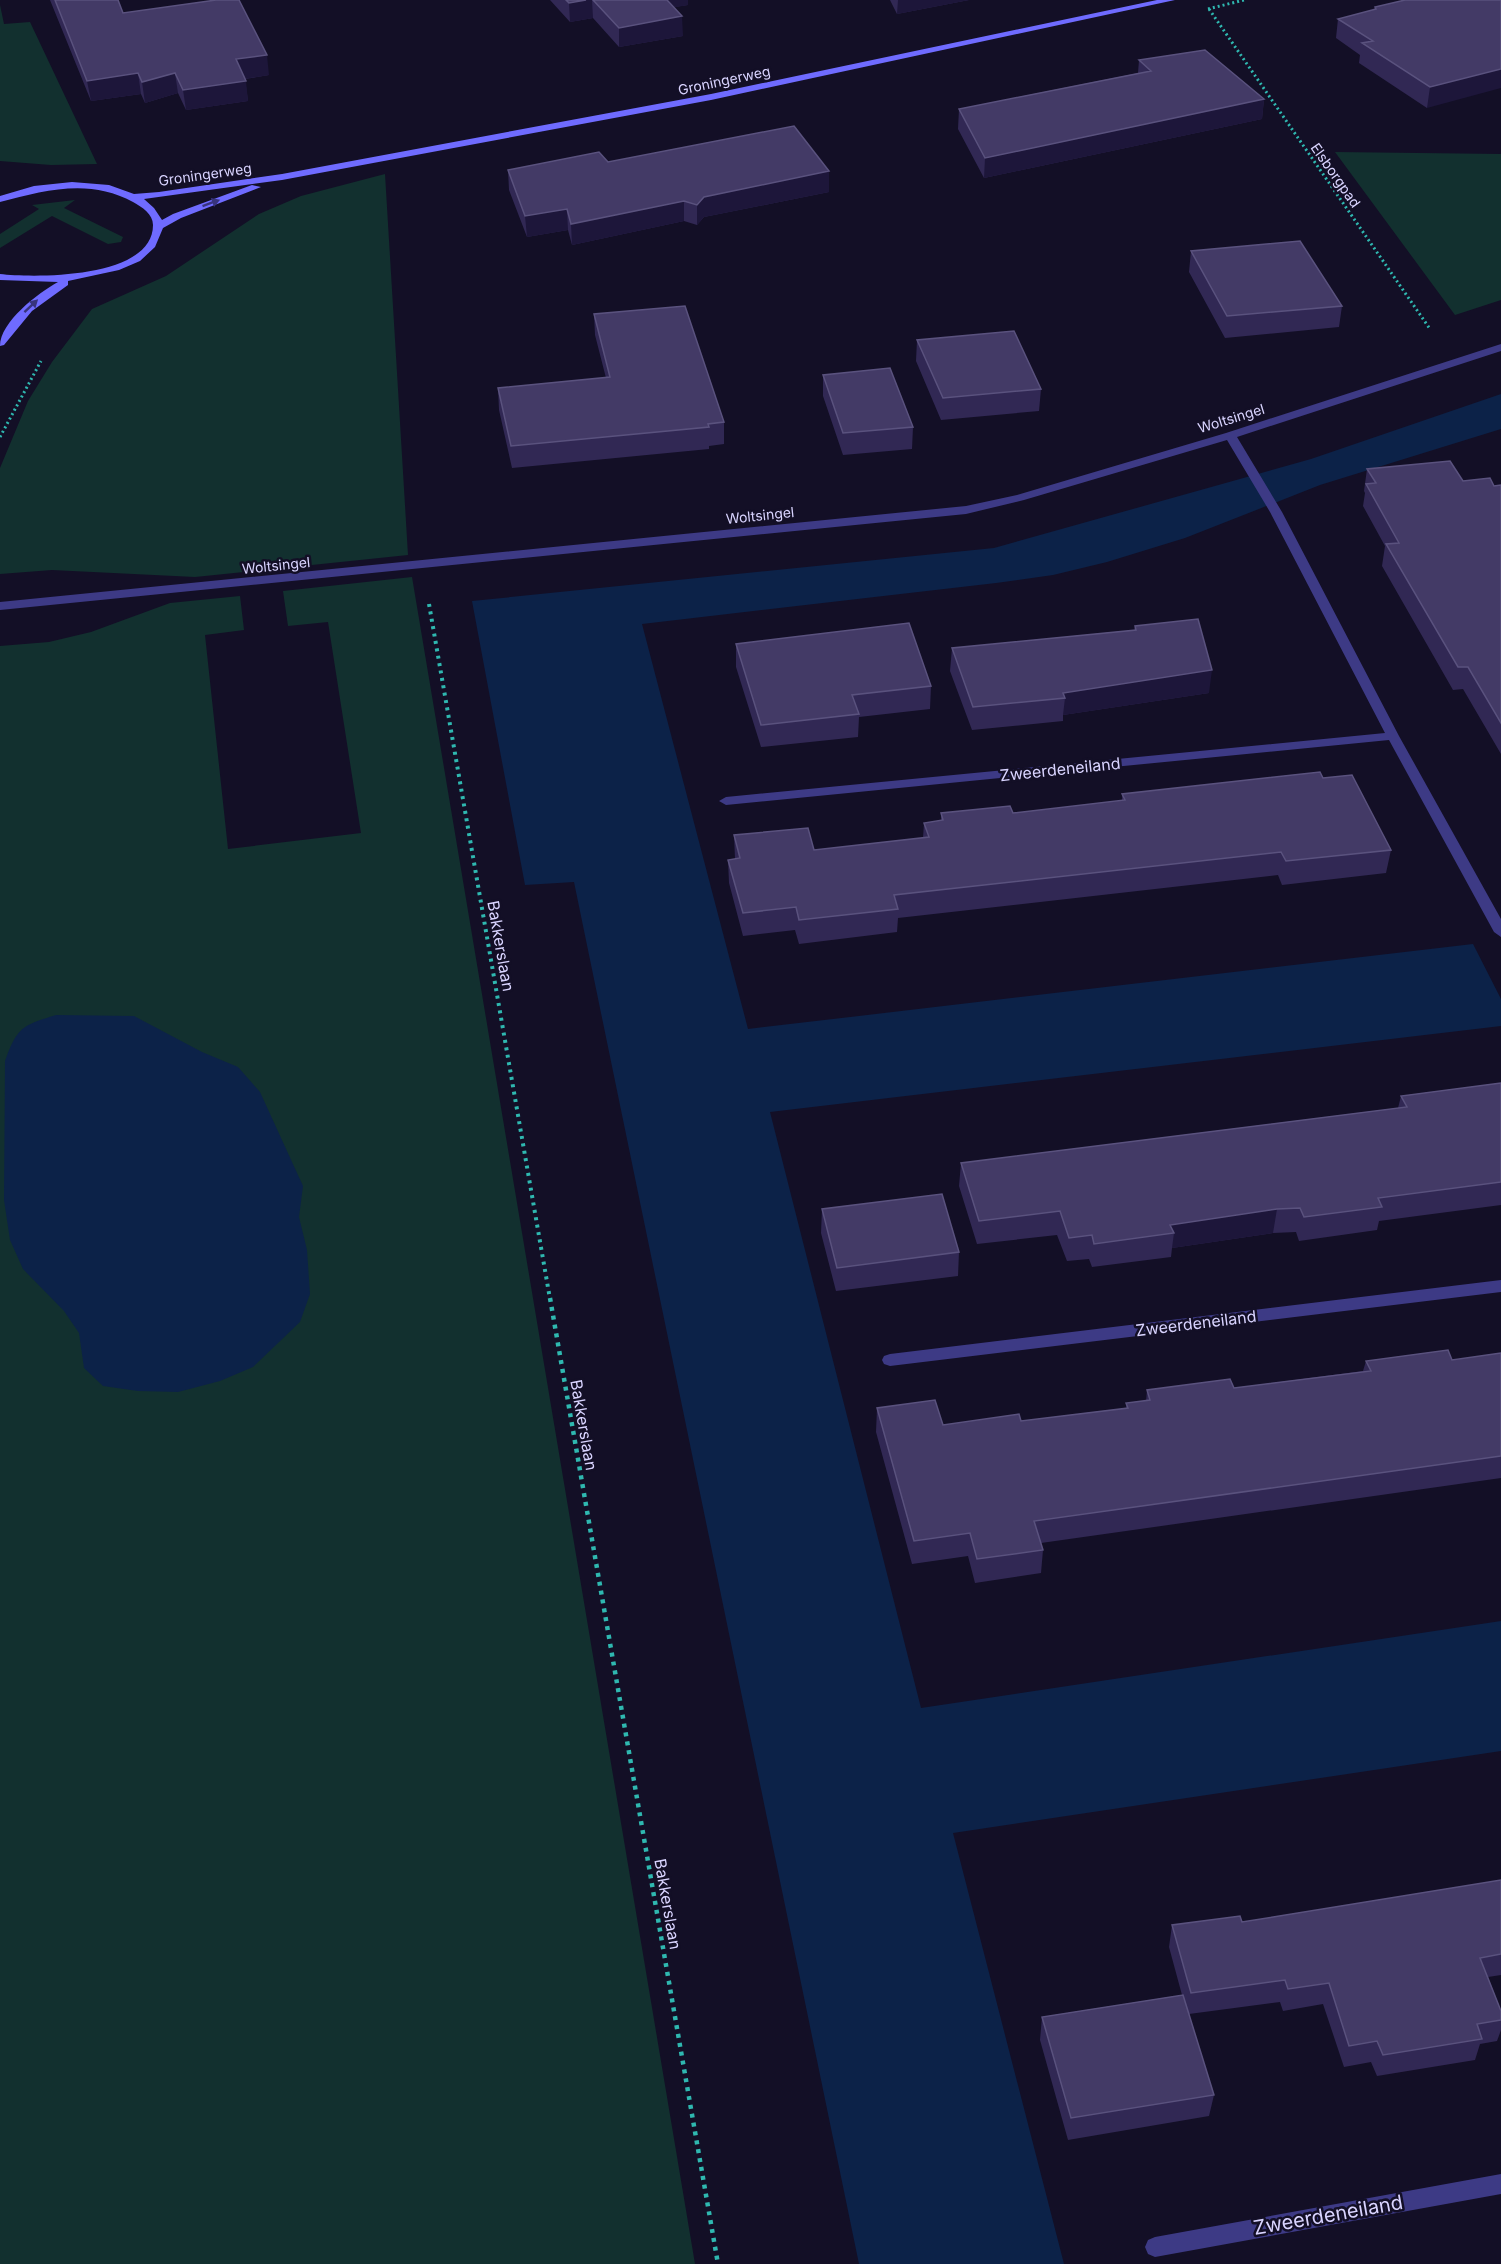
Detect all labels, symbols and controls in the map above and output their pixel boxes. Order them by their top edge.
street label: Groningerweg [676,62,772,98]
street label: Elsborgpad [1308,139,1364,211]
street label: Groningerweg [157,159,253,189]
one-way arrow [202,198,220,208]
one-way arrow [23,299,38,313]
street label: Woltsingel [1196,400,1266,436]
street label: Woltsingel [725,503,795,527]
street label: Woltsingel [241,553,311,577]
street label: Zweerdeneiland [999,753,1121,785]
street label: Bakkerslaan [483,899,519,993]
street label: Zweerdeneiland [1135,1306,1257,1340]
street label: Bakkerslaan [566,1378,602,1472]
street label: Bakkerslaan [650,1857,686,1951]
street label: Zweerdeneiland [1251,2190,1405,2240]

